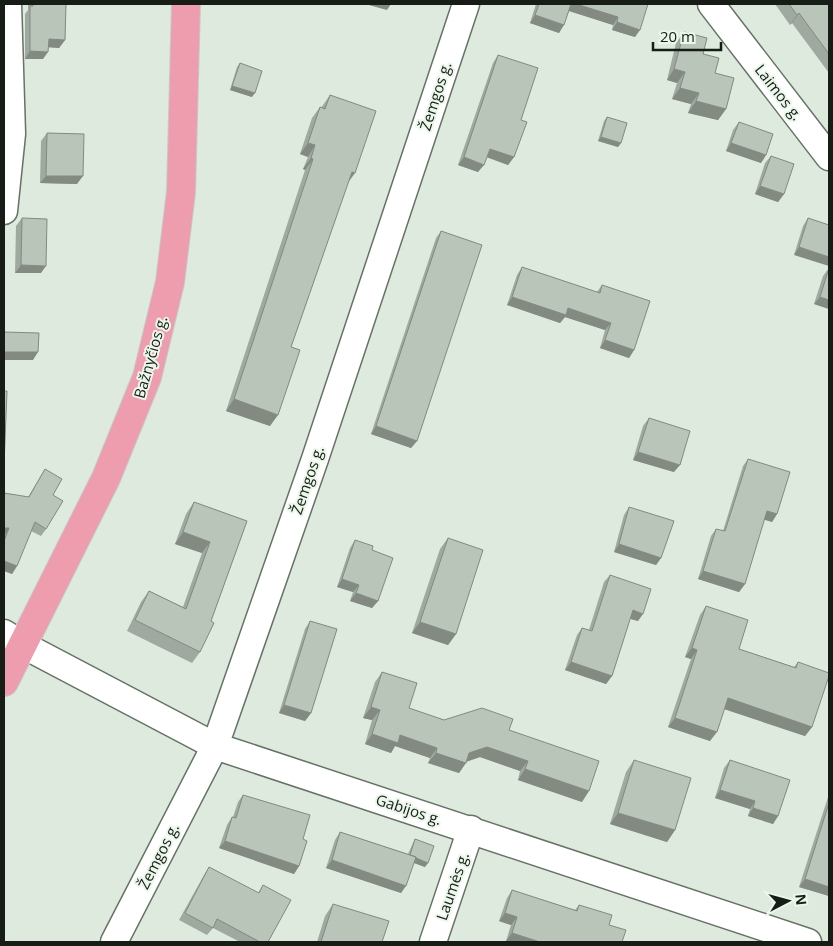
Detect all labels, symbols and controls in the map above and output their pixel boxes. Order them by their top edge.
scale bar [653,20,720,52]
text: 20 m [660,26,695,46]
street label: Žemgos g. [414,59,456,133]
street label: Laimos g. [751,60,807,124]
street label: Bažnyčios g. [129,313,171,401]
street label: Žemgos g. [286,443,328,517]
street label: Gabijos g. [373,789,445,829]
street label: Žemgos g. [133,820,183,892]
street label: Laumės g. [431,849,473,923]
north arrow [763,876,813,926]
text: N [791,893,811,906]

